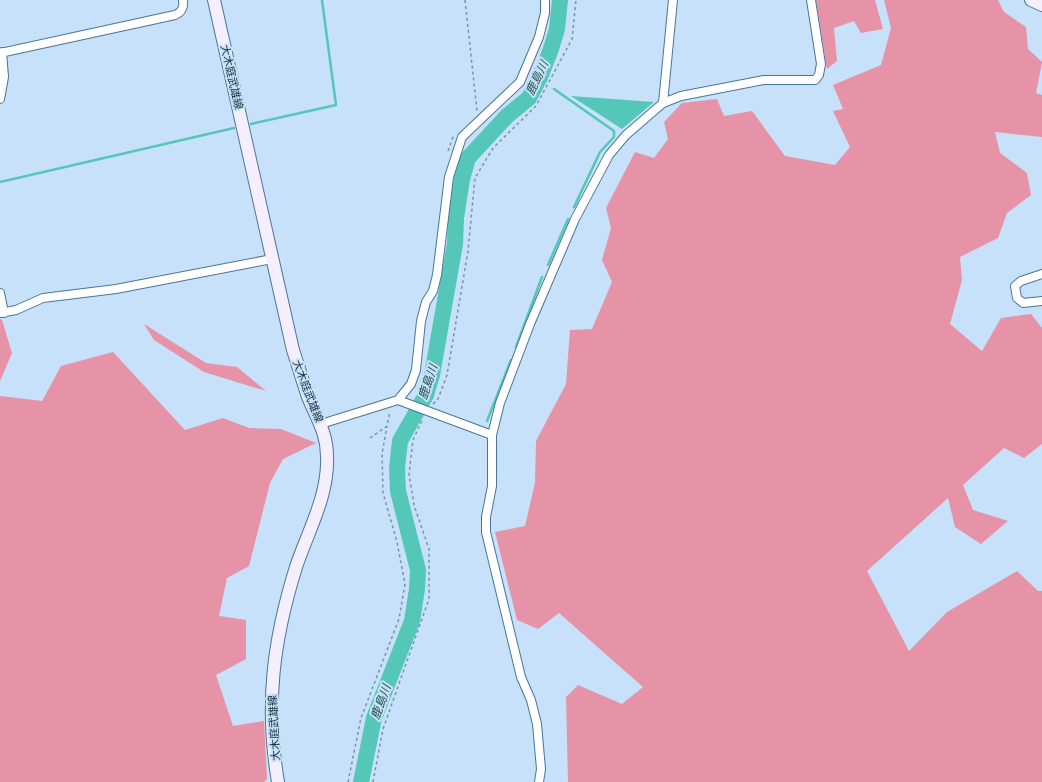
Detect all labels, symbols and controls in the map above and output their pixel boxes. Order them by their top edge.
street label: 大木庭武雄線 [219,43,245,111]
water label: 鹿島川 [523,57,552,97]
street label: 大木庭武雄線 [291,358,325,424]
water label: 鹿島川 [416,361,441,401]
water label: 鹿島川 [368,681,394,721]
street label: 大木庭武雄線 [266,695,282,761]

